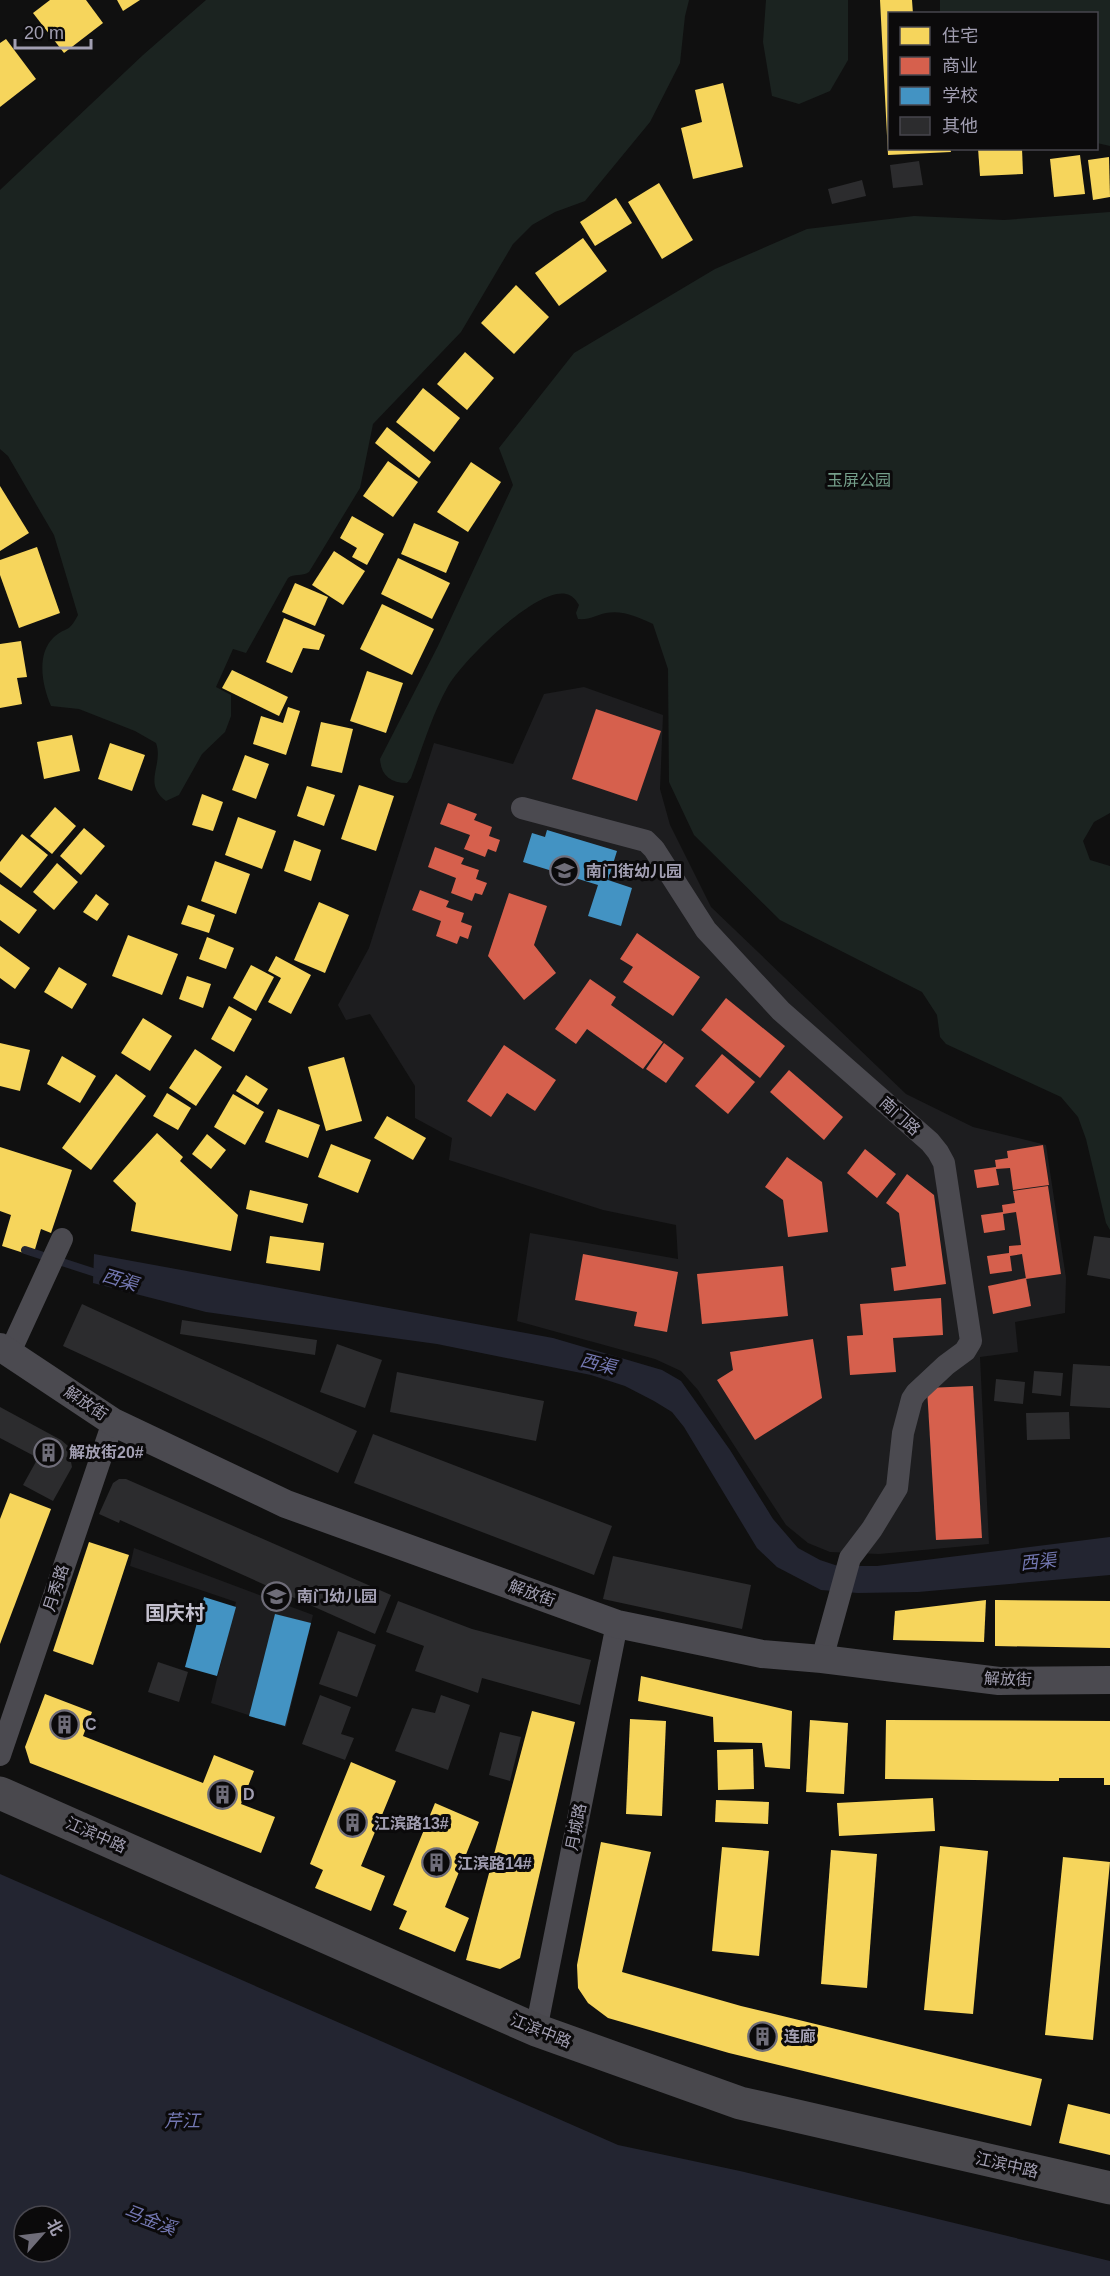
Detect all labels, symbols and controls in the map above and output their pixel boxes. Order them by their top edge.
scale bar [15,12,92,50]
legend [888,12,1098,150]
text: 20 m [24,23,64,43]
text: 住宅 [942,26,978,46]
text: 商业 [942,56,978,76]
text: 学校 [942,86,978,106]
text: 其他 [942,116,978,136]
park label: 玉屏公园 [827,472,891,489]
school or university icon: 南门街幼儿园 [549,855,581,887]
place label: 南门街幼儿园 [586,862,682,880]
street label: 南门路 [876,1094,924,1138]
water label: 西渠 [100,1265,143,1296]
water label: 西渠 [578,1350,621,1379]
street label: 解放街 [61,1383,111,1423]
building icon: 解放街20# [32,1436,64,1468]
place label: 解放街20# [69,1444,144,1461]
water label: 西渠 [1019,1550,1060,1574]
street label: 月秀路 [40,1563,72,1613]
street label: 解放街 [507,1577,557,1609]
school or university icon: 南门幼儿园 [260,1580,292,1612]
place label: 南门幼儿园 [297,1587,377,1605]
district label: 国庆村 [145,1602,205,1624]
street label: 解放街 [984,1670,1032,1688]
building icon: C [48,1708,80,1740]
place label: C [85,1716,97,1733]
building icon: D [206,1778,238,1810]
place label: D [243,1786,255,1803]
street label: 月城路 [563,1802,589,1852]
building icon: 江滨路13# [337,1807,369,1839]
street label: 江滨中路 [63,1814,129,1856]
place label: 江滨路13# [374,1815,449,1832]
building icon: 江滨路14# [420,1847,452,1879]
place label: 江滨路14# [457,1855,532,1872]
street label: 江滨中路 [508,2011,574,2051]
building icon: 连廊 [747,2020,779,2052]
place label: 连廊 [783,2028,816,2045]
water label: 芹江 [164,2111,202,2131]
street label: 江滨中路 [974,2150,1040,2180]
water label: 马金溪 [121,2201,181,2240]
north arrow [12,2204,72,2264]
text: 北 [44,2216,66,2238]

